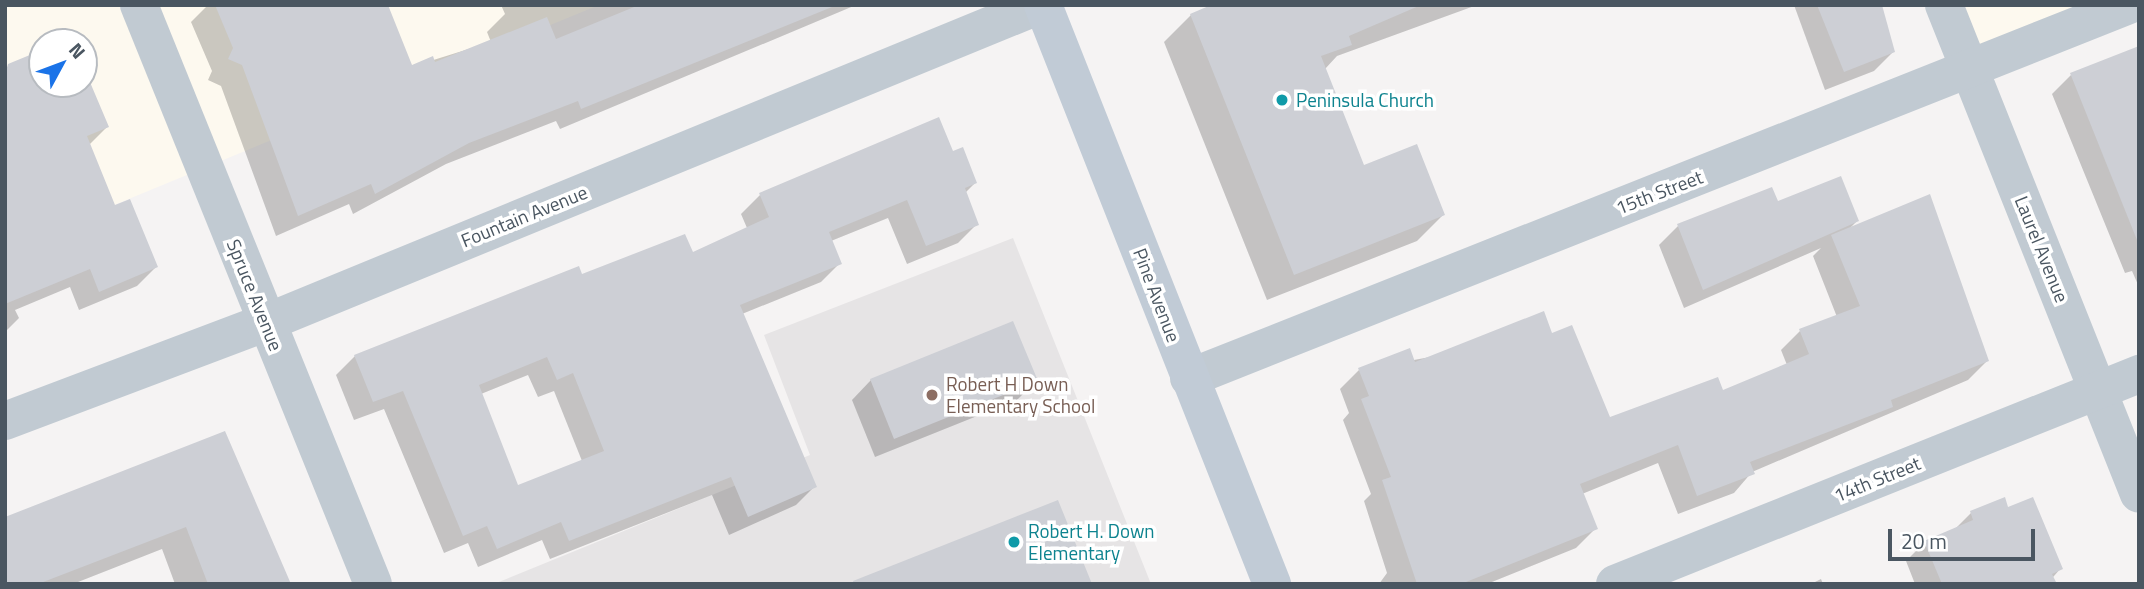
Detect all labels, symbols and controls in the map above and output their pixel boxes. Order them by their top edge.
north arrow [28,28,98,98]
text: N [62,36,93,65]
place label: Peninsula Church [1296,89,1434,111]
marker: Peninsula Church [1274,92,1290,108]
street label: 15th Street [1612,165,1706,219]
street label: Fountain Avenue [458,180,590,252]
street label: Laurel Avenue [2010,192,2074,306]
street label: Spruce Avenue [222,236,288,354]
street label: Pine Avenue [1129,245,1185,345]
place label: Robert H Down Elementary School [946,373,1095,417]
marker: Robert H Down Elementary School [924,387,940,403]
street label: 14th Street [1830,451,1924,507]
scale bar [1892,516,2039,560]
place label: Robert H. Down Elementary [1028,520,1155,564]
text: 20 m [1901,525,1947,557]
marker: Robert H. Down Elementary [1006,534,1022,550]

